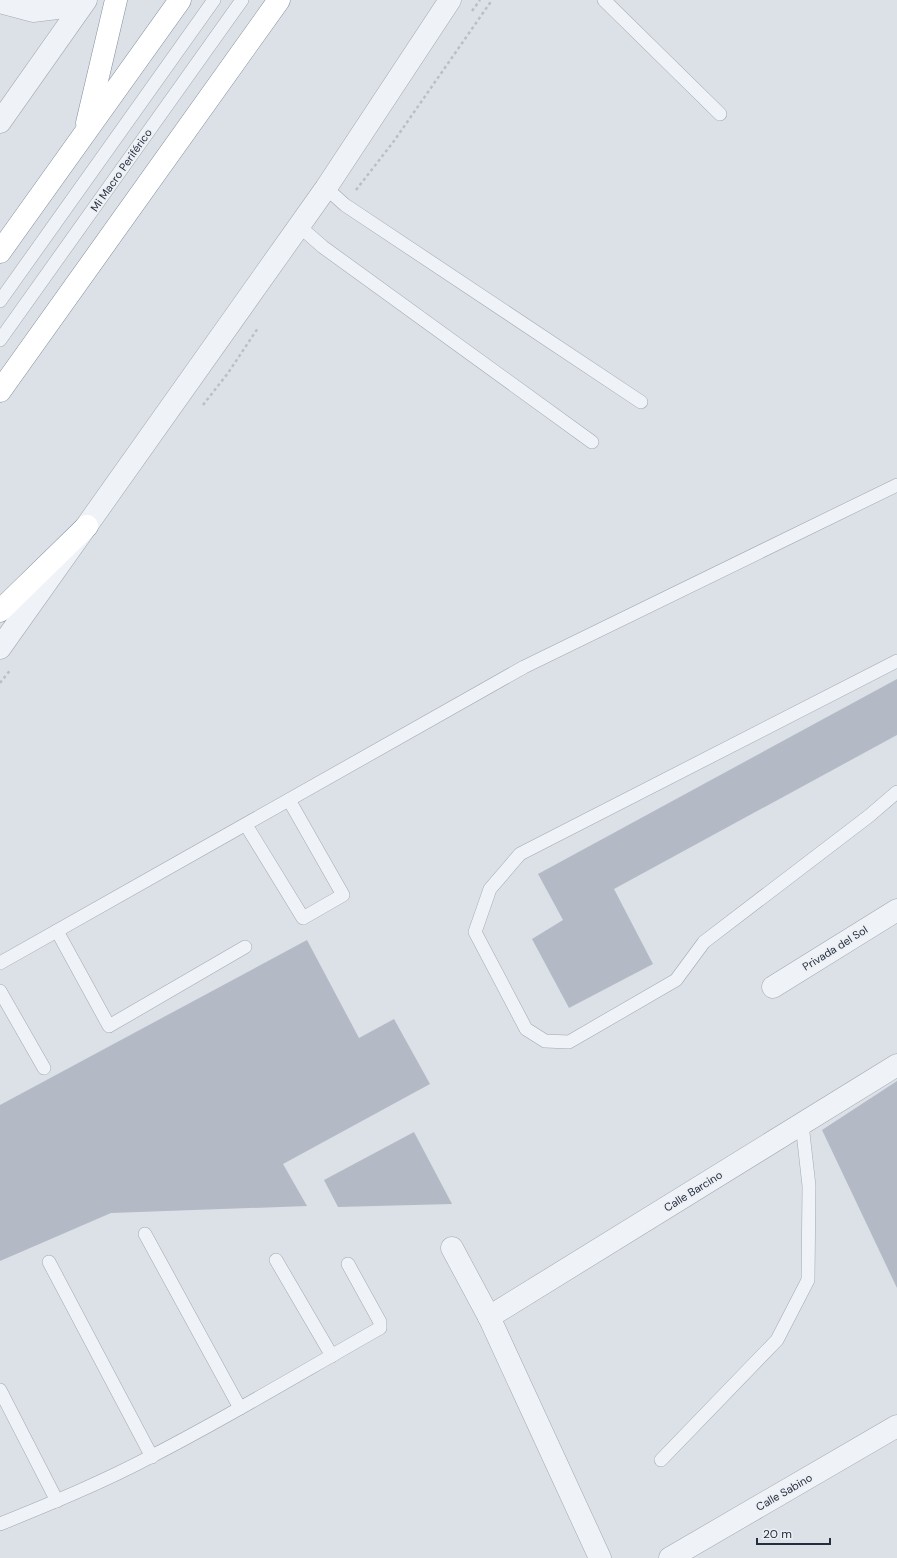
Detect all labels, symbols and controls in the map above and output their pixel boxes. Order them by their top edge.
street label: Mi Macro Periférico [87,126,155,214]
street label: Privada del Sol [800,922,870,974]
street label: Calle Barcino [661,1168,725,1214]
street label: Calle Sabino [753,1470,815,1514]
scale bar [757,1520,830,1546]
text: 20 m [763,1526,792,1542]

